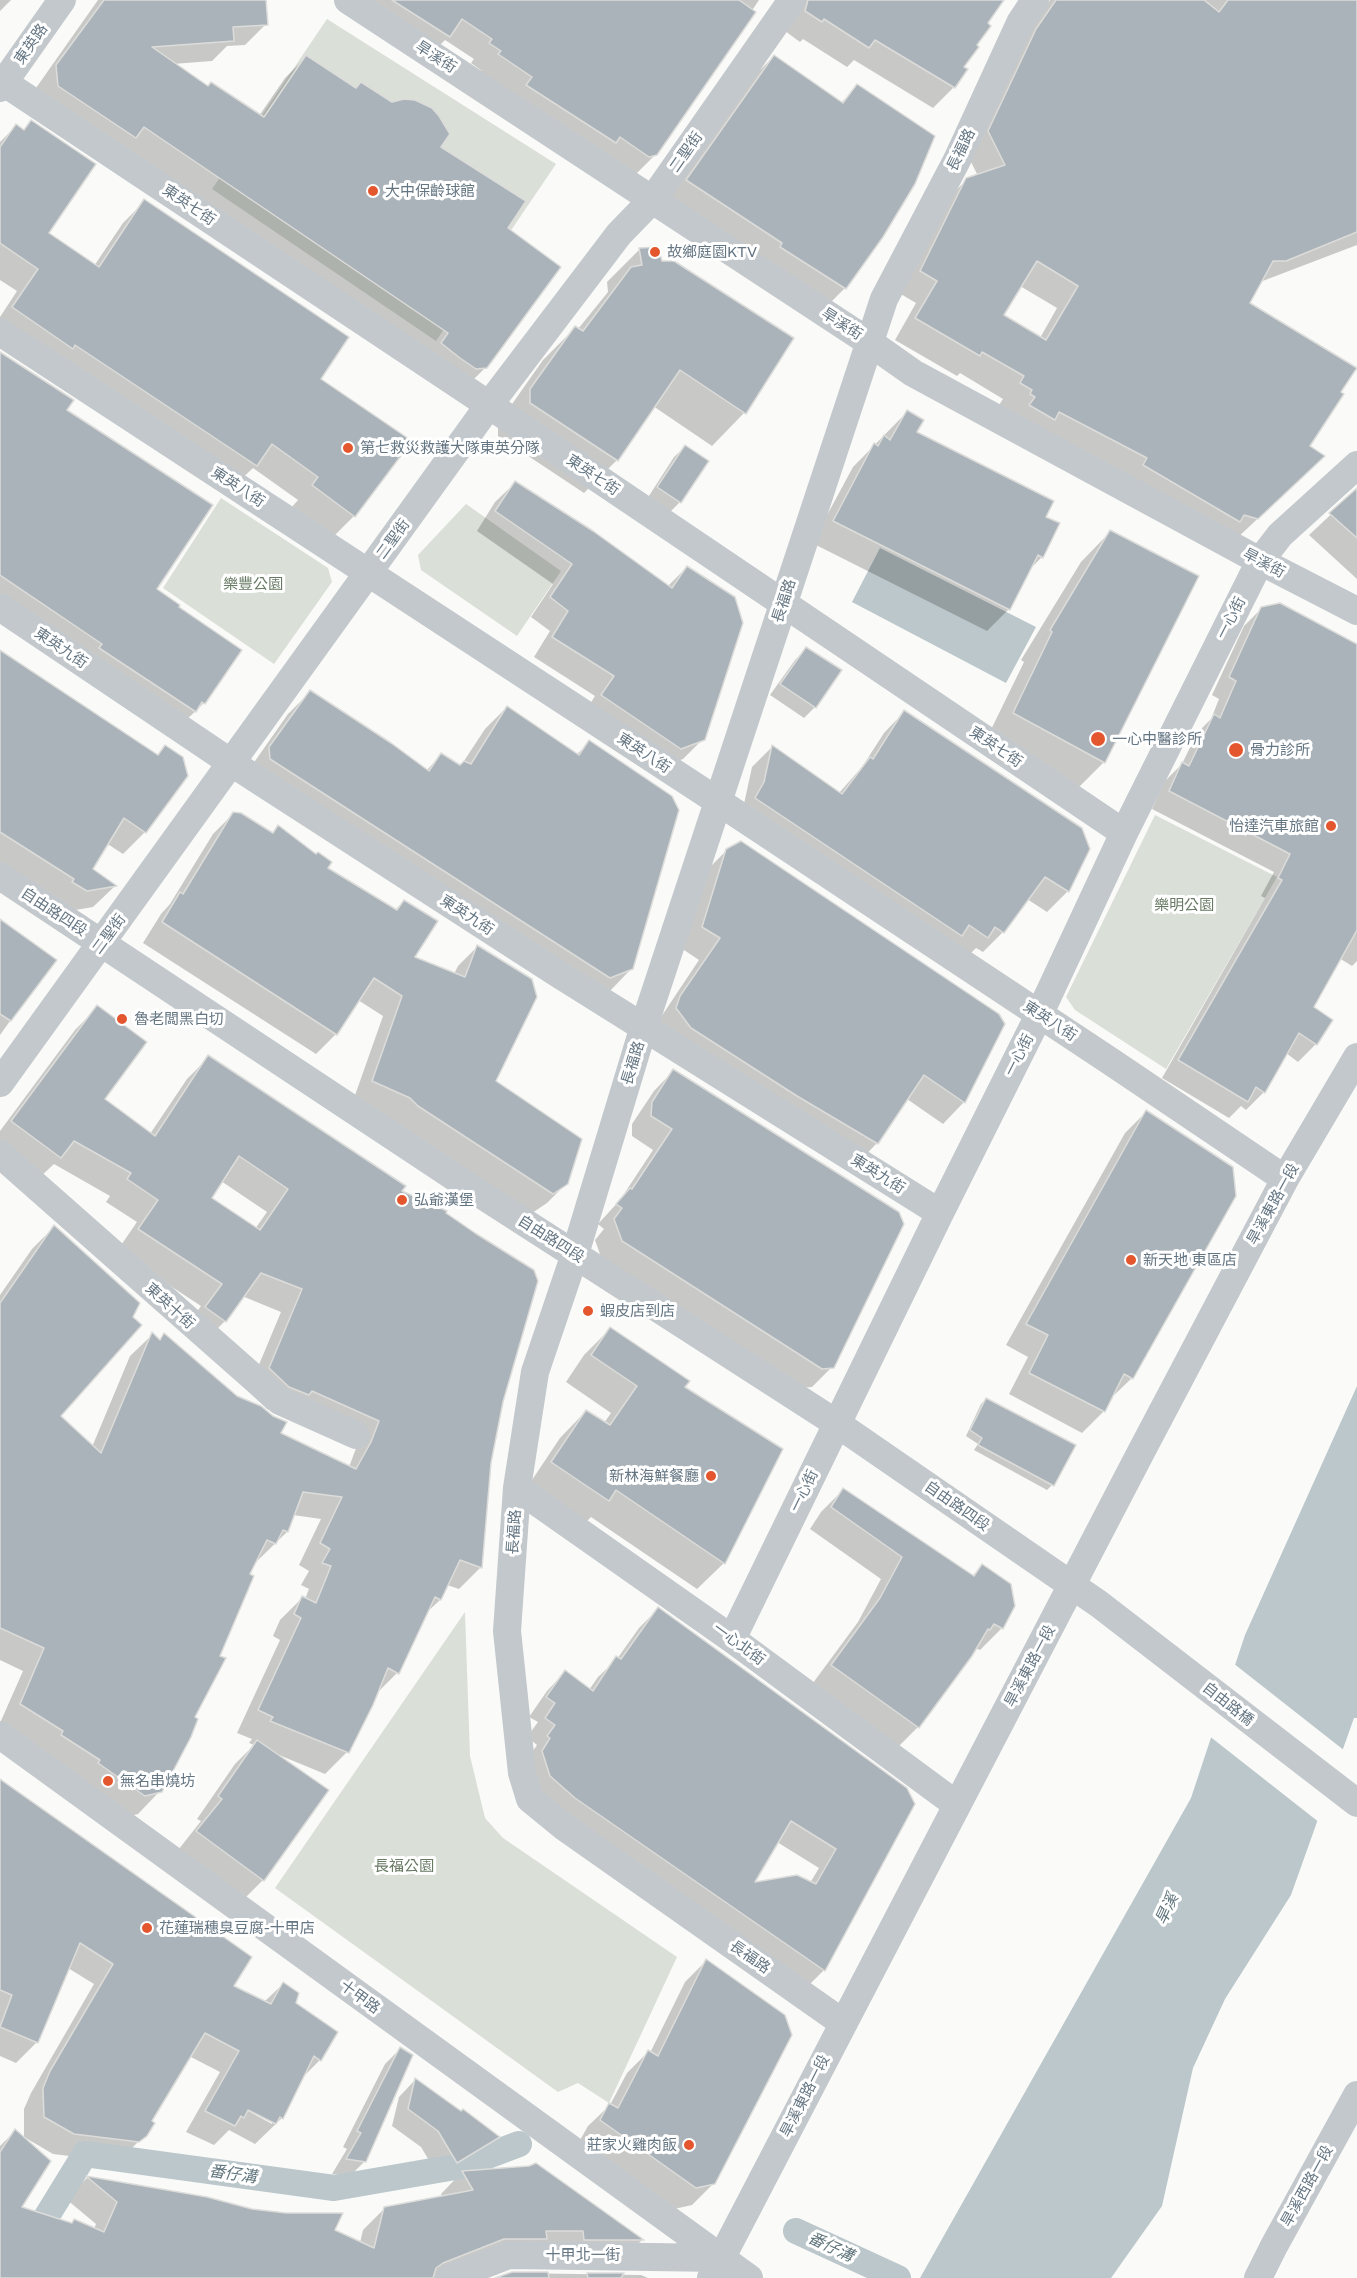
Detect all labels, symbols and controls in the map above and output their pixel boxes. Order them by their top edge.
street label: 東英路 [11,20,51,68]
street label: 旱溪街 [412,37,460,77]
street label: 長福路 [943,126,979,174]
street label: 二聖街 [666,128,706,176]
street label: 東英七街 [159,181,219,229]
place label: 大中保齡球館 [385,182,475,200]
marker: 大中保齡球館 [366,184,380,198]
place label: 故鄉庭園KTV [667,243,757,261]
marker: 故鄉庭園KTV [648,245,662,259]
street label: 旱溪街 [818,304,866,344]
place label: 第七救災救護大隊東英分隊 [360,439,540,457]
marker: 第七救災救護大隊東英分隊 [341,441,355,455]
street label: 東英七街 [563,451,623,499]
street label: 東英八街 [208,463,268,511]
street label: 二聖街 [372,516,414,562]
street label: 旱溪街 [1240,544,1288,582]
park label: 樂豐公園 [223,575,283,593]
street label: 長福路 [768,577,800,625]
street label: 一心街 [1213,594,1249,642]
street label: 東英九街 [31,624,91,672]
street label: 東英七街 [966,723,1026,771]
street label: 東英八街 [614,729,674,777]
marker: 一心中醫診所 [1089,730,1107,748]
place label: 一心中醫診所 [1112,730,1202,748]
marker: 骨力診所 [1227,741,1245,759]
place label: 骨力診所 [1250,741,1310,759]
place label: 怡達汽車旅館 [1229,817,1319,835]
marker: 怡達汽車旅館 [1324,819,1338,833]
street label: 自由路四段 [18,884,90,940]
street label: 東英九街 [437,891,497,939]
park label: 樂明公園 [1154,896,1214,914]
street label: 二聖街 [88,911,130,957]
street label: 東英八街 [1020,997,1080,1045]
place label: 魯老闆黑白切 [134,1010,224,1028]
marker: 魯老闆黑白切 [115,1012,129,1026]
street label: 一心街 [1001,1031,1037,1079]
street label: 長福路 [618,1039,648,1087]
street label: 東英九街 [848,1150,908,1198]
street label: 旱溪東路一段 [1243,1160,1303,1248]
place label: 弘爺漢堡 [414,1191,474,1209]
marker: 弘爺漢堡 [395,1193,409,1207]
street label: 自由路四段 [514,1211,588,1267]
place label: 新天地 東區店 [1143,1251,1237,1269]
marker: 新天地 東區店 [1124,1253,1138,1267]
street label: 東英十街 [142,1279,198,1333]
place label: 蝦皮店到店 [600,1302,675,1320]
marker: 蝦皮店到店 [581,1304,595,1318]
place label: 新林海鮮餐廳 [609,1467,699,1485]
street label: 一心街 [786,1467,822,1515]
marker: 新林海鮮餐廳 [704,1469,718,1483]
street label: 自由路四段 [921,1477,993,1535]
street label: 長福路 [503,1509,525,1555]
street label: 一心北街 [709,1619,769,1669]
street label: 旱溪東路一段 [1001,1622,1059,1710]
street label: 自由路橋 [1199,1678,1257,1730]
place label: 無名串燒坊 [120,1772,195,1790]
marker: 無名串燒坊 [101,1774,115,1788]
park label: 長福公園 [374,1857,434,1875]
water label: 旱溪 [1152,1890,1182,1928]
place label: 花蓮瑞穗臭豆腐-十甲店 [159,1919,315,1937]
marker: 花蓮瑞穗臭豆腐-十甲店 [140,1921,154,1935]
street label: 長福路 [726,1937,774,1977]
street label: 十甲路 [337,1976,383,2018]
street label: 旱溪東路一段 [777,2052,833,2140]
place label: 莊家火雞肉飯 [587,2136,677,2154]
marker: 莊家火雞肉飯 [682,2138,696,2152]
street label: 旱溪西路一段 [1277,2142,1337,2230]
water label: 番仔溝 [208,2161,258,2187]
water label: 番仔溝 [805,2228,857,2266]
street label: 十甲北一街 [546,2246,620,2264]

